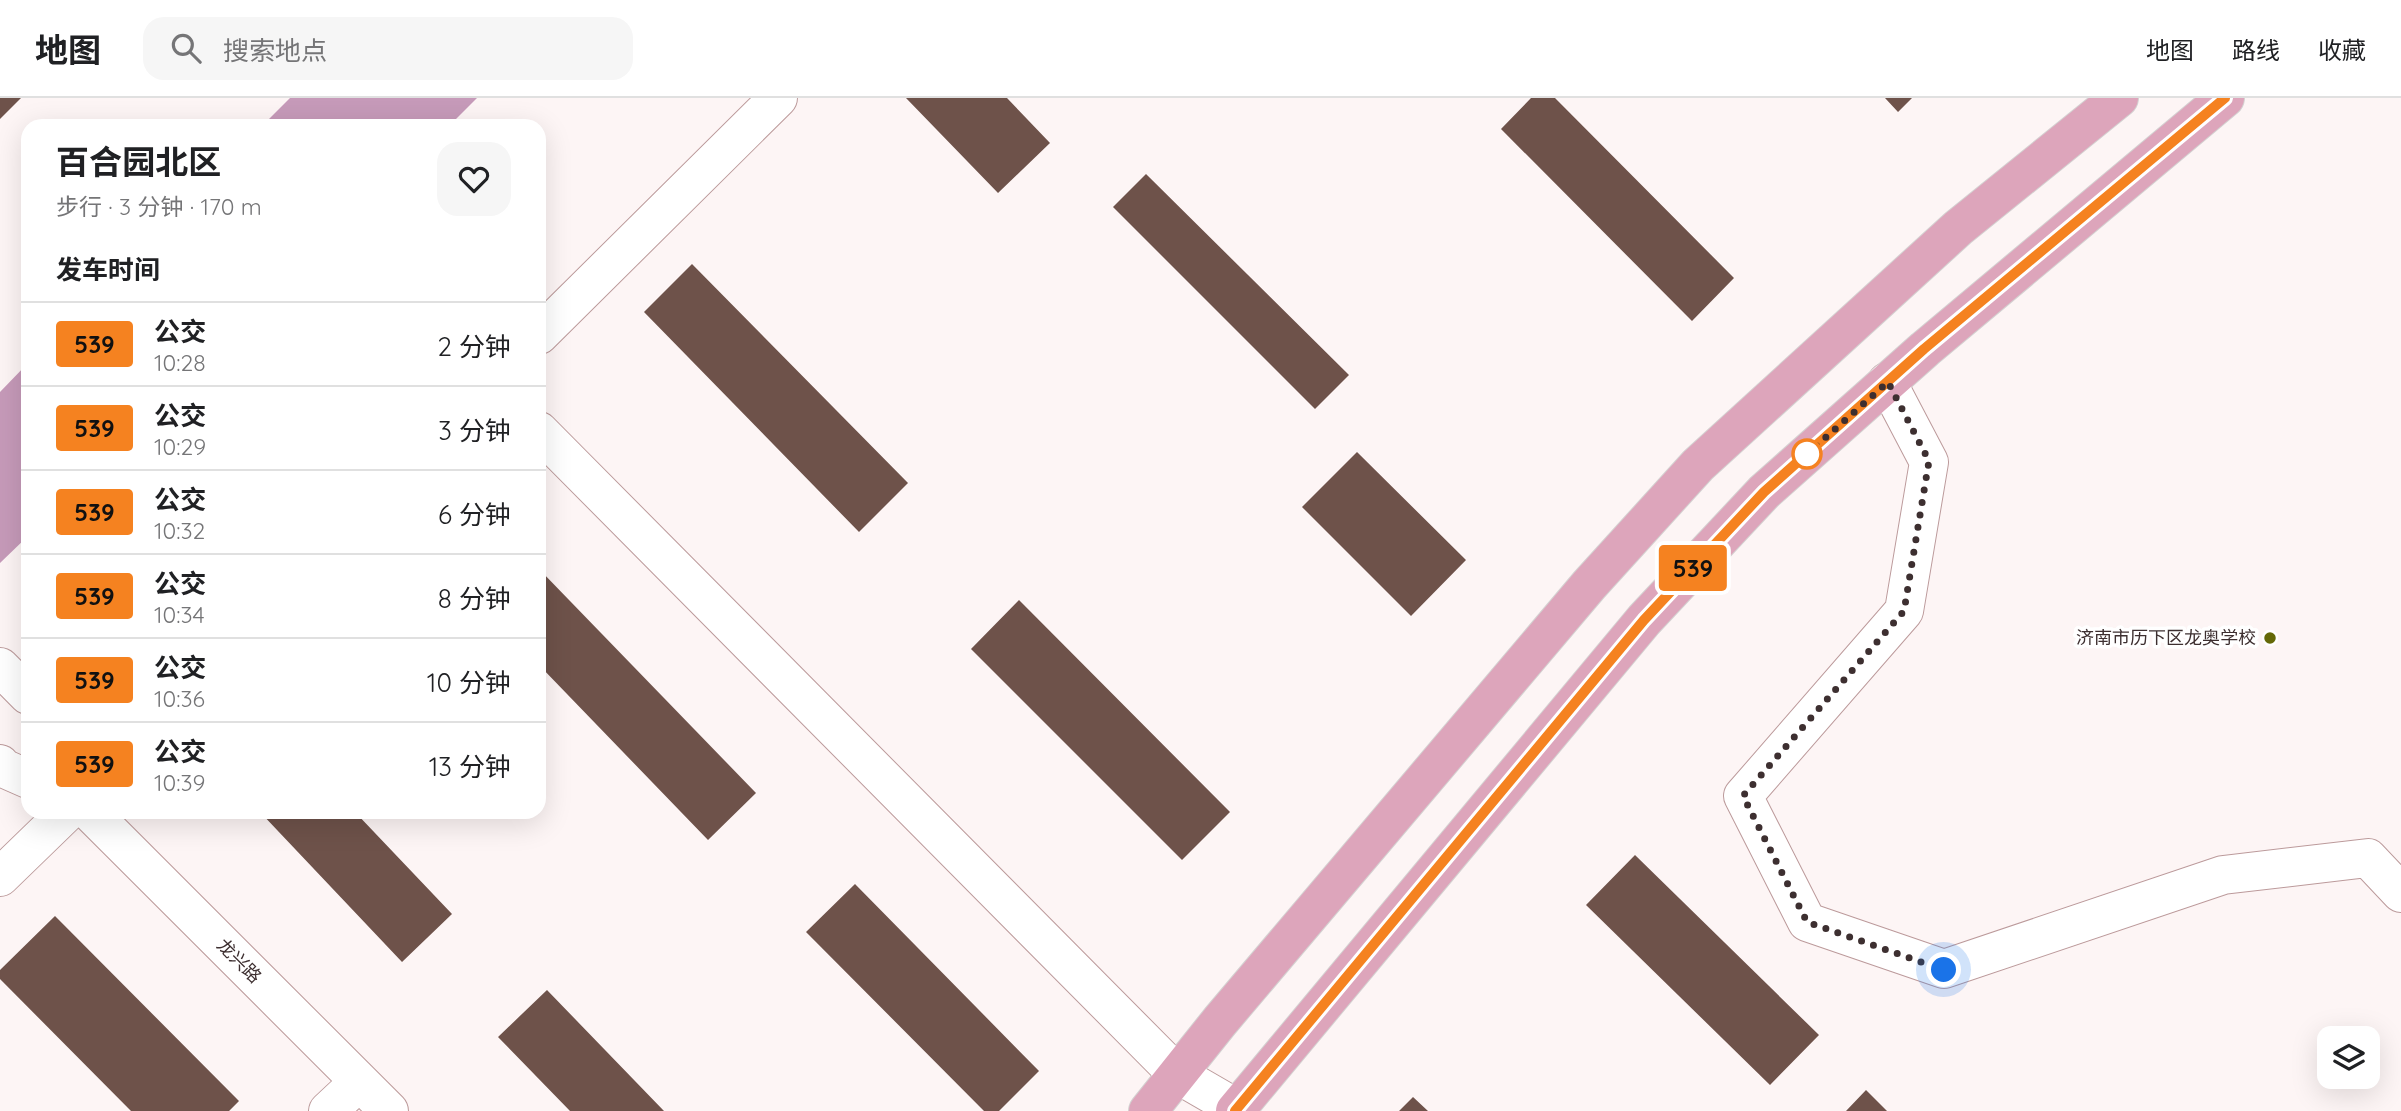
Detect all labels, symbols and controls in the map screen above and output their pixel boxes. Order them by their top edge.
search box [143,17,633,80]
text: 地图 [35,29,101,70]
icon: search [167,29,205,67]
text: 搜索地点 [223,34,327,67]
text: 地图 [2146,35,2194,65]
text: 路线 [2232,35,2280,65]
text: 收藏 [2318,35,2366,65]
text: 百合园北区 [56,141,221,182]
button: heart [437,142,511,216]
text: 步行 · 3 分钟 · 170 m [56,192,262,221]
text: 发车时间 [56,253,160,286]
text: 公交 [154,315,206,348]
text: 539 [74,329,115,359]
text: 2 分钟 [437,330,511,363]
text: 10:28 [154,348,206,377]
text: 公交 [154,399,206,432]
text: 539 [74,413,115,443]
text: 3 分钟 [438,414,511,447]
text: 10:29 [154,432,206,461]
unlabelled marker [1792,439,1822,469]
text: 公交 [154,483,206,516]
text: 539 [74,497,115,527]
text: 6 分钟 [438,498,511,531]
text: 10:32 [154,516,205,545]
line badge: 539 [1653,545,1733,591]
text: 539 [1673,553,1713,583]
text: 公交 [154,567,206,600]
text: 539 [74,581,115,611]
text: 8 分钟 [438,582,511,615]
text: 10:34 [154,600,205,629]
place label: 济南市历下区龙奥学校 [2076,626,2256,649]
marker: 济南市历下区龙奥学校 [2262,630,2278,646]
text: 公交 [154,651,206,684]
text: 539 [74,665,115,695]
text: 10 分钟 [427,666,511,699]
text: 10:36 [154,684,205,713]
text: 公交 [154,735,206,768]
text: 539 [74,749,115,779]
text: 13 分钟 [429,750,511,783]
text: 10:39 [154,768,205,797]
street label: 龙兴路 [212,933,267,988]
your location [1926,952,1961,987]
map controls [2317,1026,2380,1089]
button: layers [2317,1026,2380,1089]

